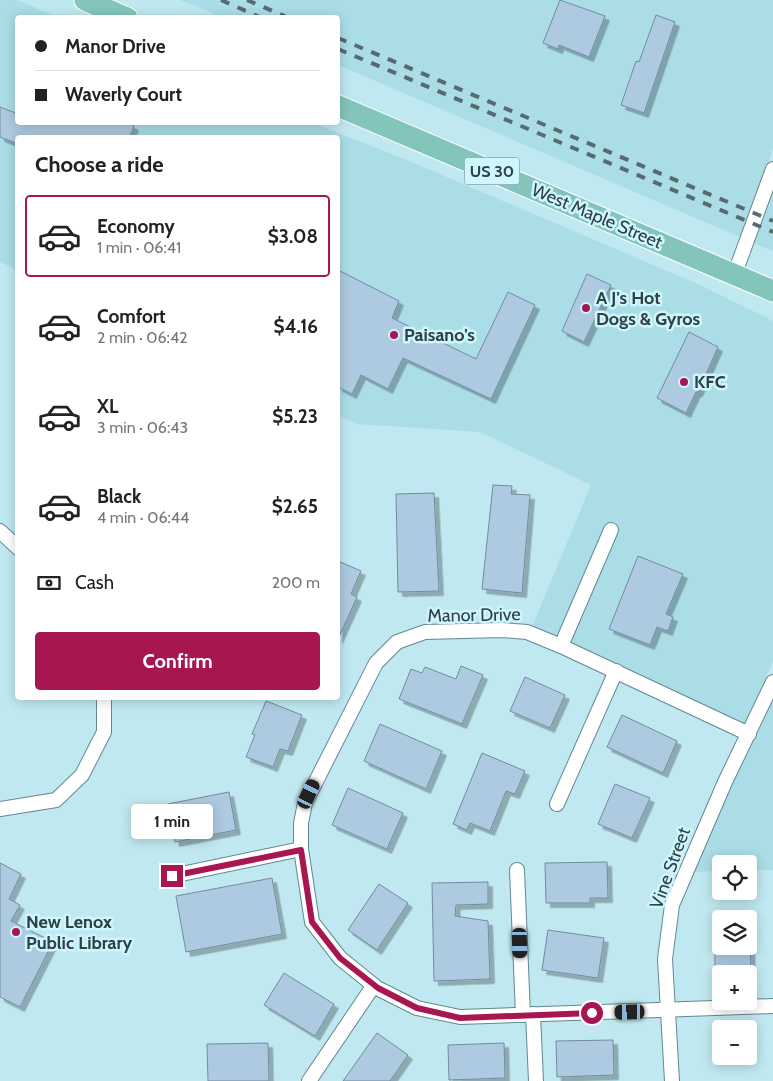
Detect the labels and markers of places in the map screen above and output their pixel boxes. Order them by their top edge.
place label: A J's Hot Dogs & Gyros [596,287,701,330]
marker: A J's Hot Dogs & Gyros [580,302,592,314]
place label: Paisano's [404,324,475,346]
marker: Paisano's [388,329,400,341]
place label: KFC [694,371,726,393]
marker: KFC [678,376,690,388]
place label: New Lenox Public Library [26,911,132,954]
marker: New Lenox Public Library [10,926,22,938]

